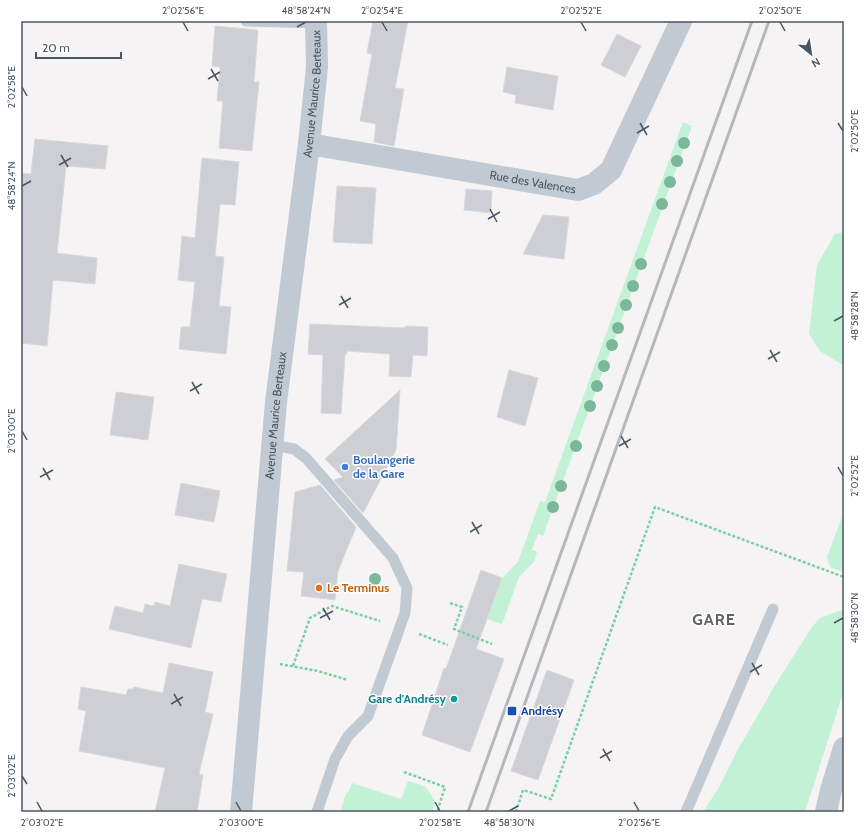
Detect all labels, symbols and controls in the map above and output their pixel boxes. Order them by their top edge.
text: 2°02'56"E [162,4,204,17]
text: 48°58'24"N [281,4,331,17]
text: 2°02'54"E [361,4,403,17]
text: 2°02'52"E [560,4,602,17]
text: 2°02'50"E [758,4,802,17]
street label: Avenue Maurice Berteaux [299,29,324,158]
scale bar [36,34,121,60]
north arrow [791,34,831,74]
text: 20 m [42,40,70,55]
text: N [809,55,823,71]
text: 2°02'58"E [5,65,18,108]
text: 2°02'50"E [848,109,861,153]
text: 48°58'24"N [5,161,18,211]
street label: Rue des Valences [488,167,577,197]
text: 48°58'28"N [848,291,861,341]
street label: Avenue Maurice Berteaux [261,350,289,480]
text: 2°03'00"E [5,408,18,453]
place label: Boulangerie de la Gare [353,452,415,481]
text: 2°02'52"E [848,455,861,497]
marker: Boulangerie de la Gare [340,462,350,472]
place label: Le Terminus [327,580,389,595]
marker: Le Terminus [314,583,324,593]
text: 48°58'30"N [848,593,861,643]
district label: GARE [692,610,736,629]
place label: Gare d'Andrésy [368,691,447,706]
marker: Gare d'Andrésy [449,694,459,704]
place label: Andrésy [521,703,564,718]
marker: Andrésy [506,705,518,717]
text: 2°03'02"E [5,754,18,798]
text: 2°03'02"E [20,816,64,829]
text: 2°03'00"E [219,816,264,829]
text: 2°02'58"E [419,816,462,829]
text: 48°58'30"N [484,816,534,829]
text: 2°02'56"E [618,816,660,829]

